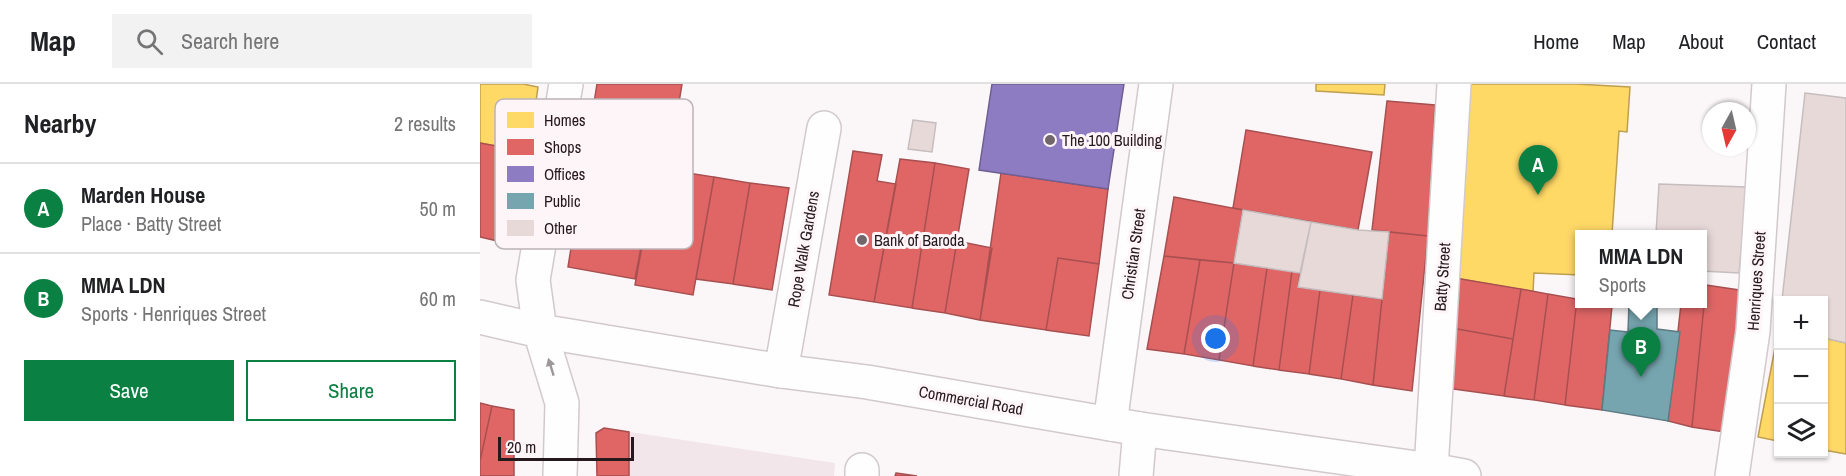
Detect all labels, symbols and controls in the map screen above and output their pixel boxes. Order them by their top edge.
search box [112,14,532,68]
text: Map [30,22,76,60]
icon: search [133,25,166,58]
text: Search here [181,26,279,56]
text: Home [1533,27,1579,56]
text: Map [1612,27,1646,56]
text: About [1679,27,1724,56]
text: Contact [1757,27,1816,56]
legend [495,99,693,249]
north arrow [1702,102,1756,156]
text: Nearby [24,106,96,141]
text: Homes [544,109,586,131]
text: 2 results [394,110,456,137]
place label: The 100 Building [1062,129,1163,151]
marker: The 100 Building [1043,133,1057,147]
text: Shops [544,136,581,158]
pin: A [1518,146,1558,195]
text: Offices [544,163,585,185]
text: Marden House [81,180,205,210]
street label: Rope Walk Gardens [782,189,824,309]
text: Public [544,190,581,212]
text: A [38,195,49,222]
text: 50 m [420,195,456,222]
street label: Christian Street [1116,207,1150,301]
text: Place · Batty Street [81,210,221,237]
text: Other [544,217,577,239]
place label: Bank of Baroda [874,229,965,251]
popup [1575,230,1707,308]
street label: Henriques Street [1742,230,1770,331]
marker: Bank of Baroda [855,233,869,247]
text: MMA LDN [1599,241,1683,271]
street label: Batty Street [1429,242,1455,312]
text: MMA LDN [81,270,166,300]
text: Sports [1599,271,1646,298]
text: B [38,285,49,312]
text: 60 m [420,285,456,312]
map controls [1774,296,1828,458]
button: + [1774,296,1828,350]
text: Sports · Henriques Street [81,300,266,327]
your location [1201,324,1230,353]
pin: B [1622,328,1660,377]
button: − [1774,350,1828,404]
one-way arrow [546,358,555,376]
button: Save [24,360,234,421]
button: Share [246,360,456,421]
street label: Commercial Road [917,380,1025,420]
button: layers [1774,404,1828,458]
scale bar [498,434,634,462]
text: 20 m [507,436,536,458]

